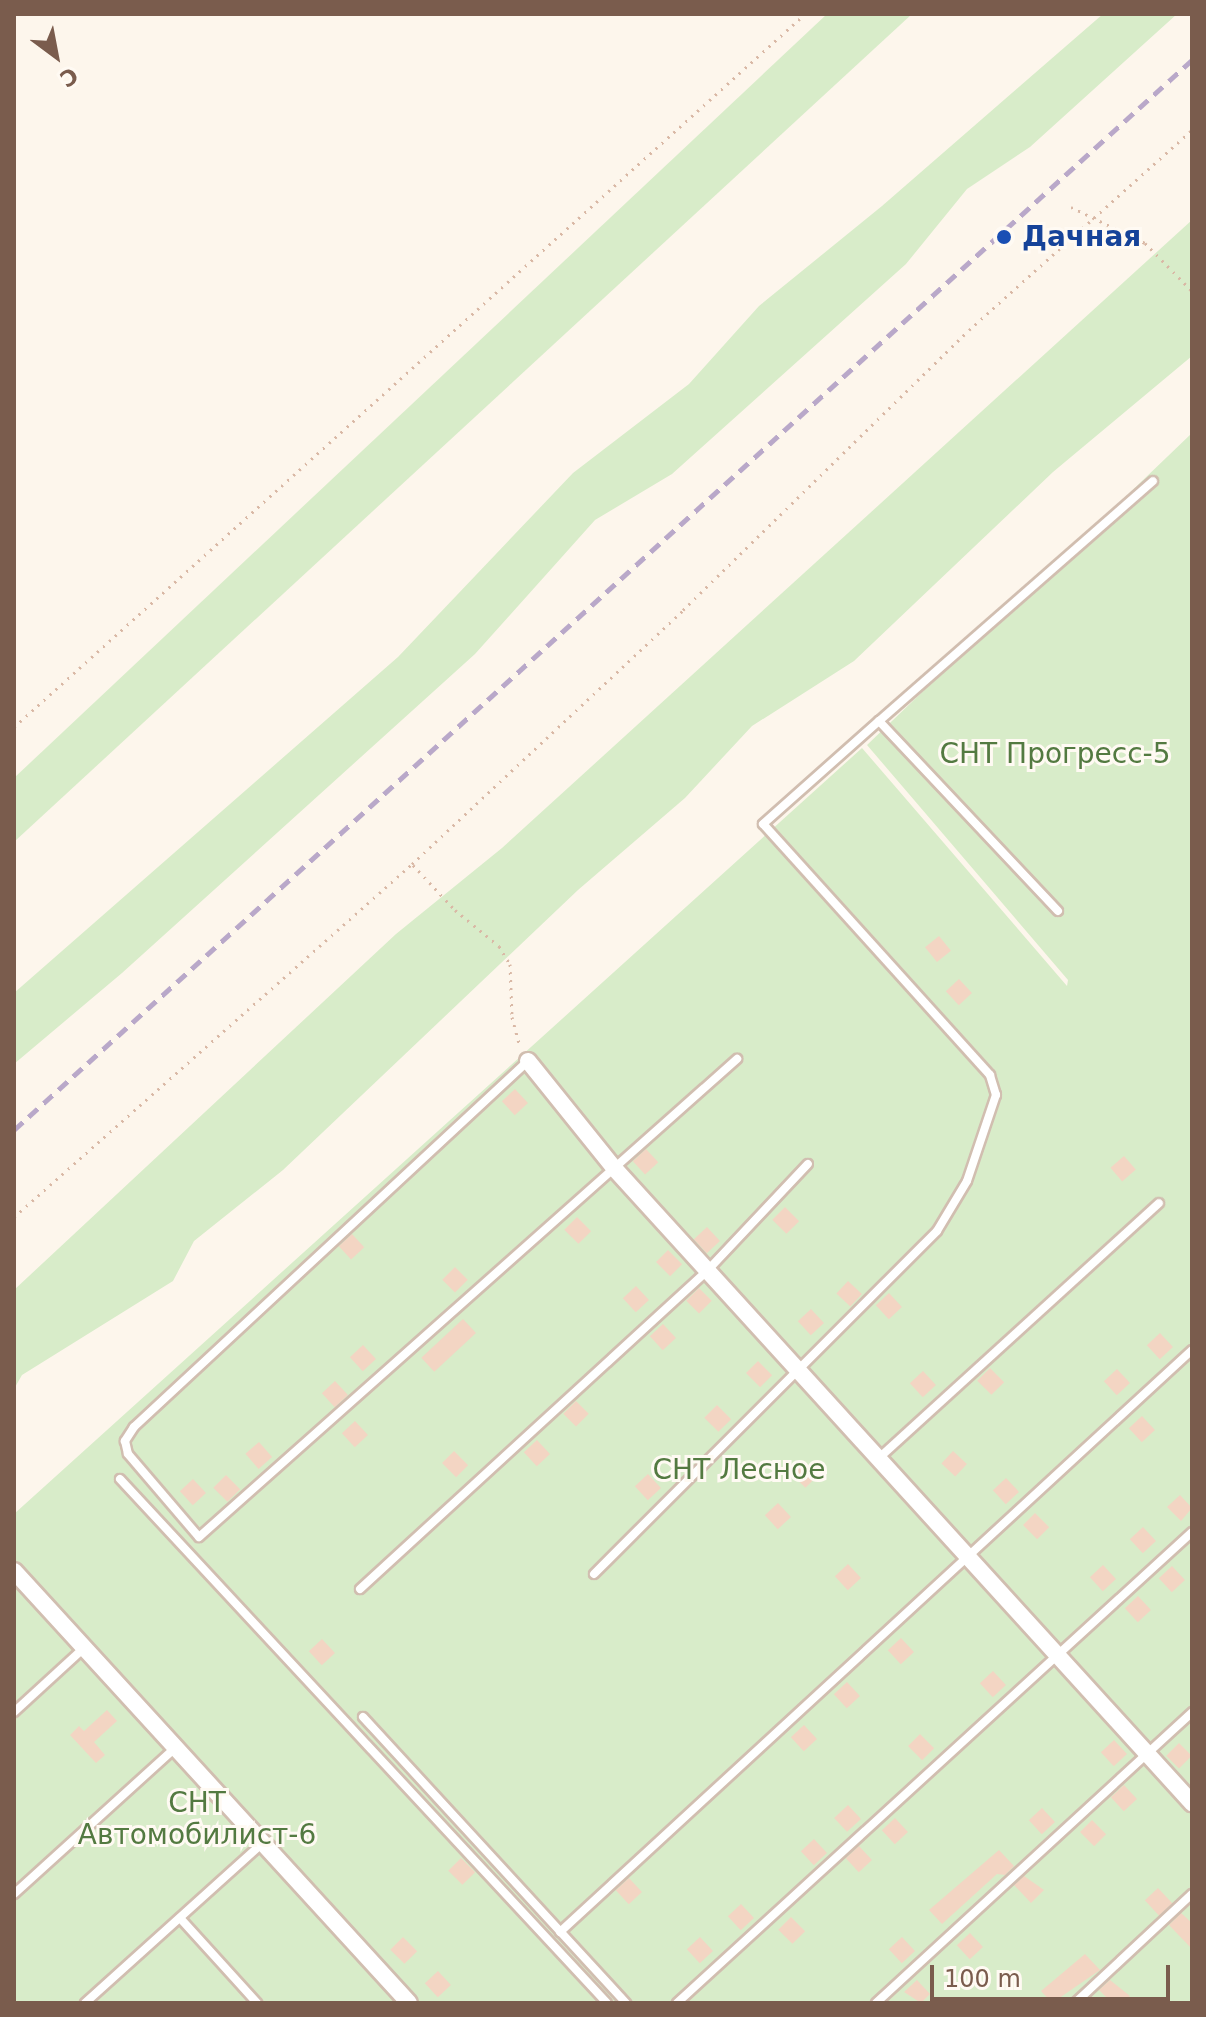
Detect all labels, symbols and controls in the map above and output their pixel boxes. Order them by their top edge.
north arrow [16,16,96,96]
text: С [56,62,82,92]
place label: Дачная [1022,220,1141,254]
marker: Дачная [993,226,1015,248]
park label: СНТ Прогресс-5 [940,737,1170,771]
park label: СНТ Лесное [653,1453,825,1487]
park label: СНТ Автомобилист-6 [78,1786,316,1852]
scale bar [934,1949,1174,1999]
text: 100 m [944,1965,1021,1993]

